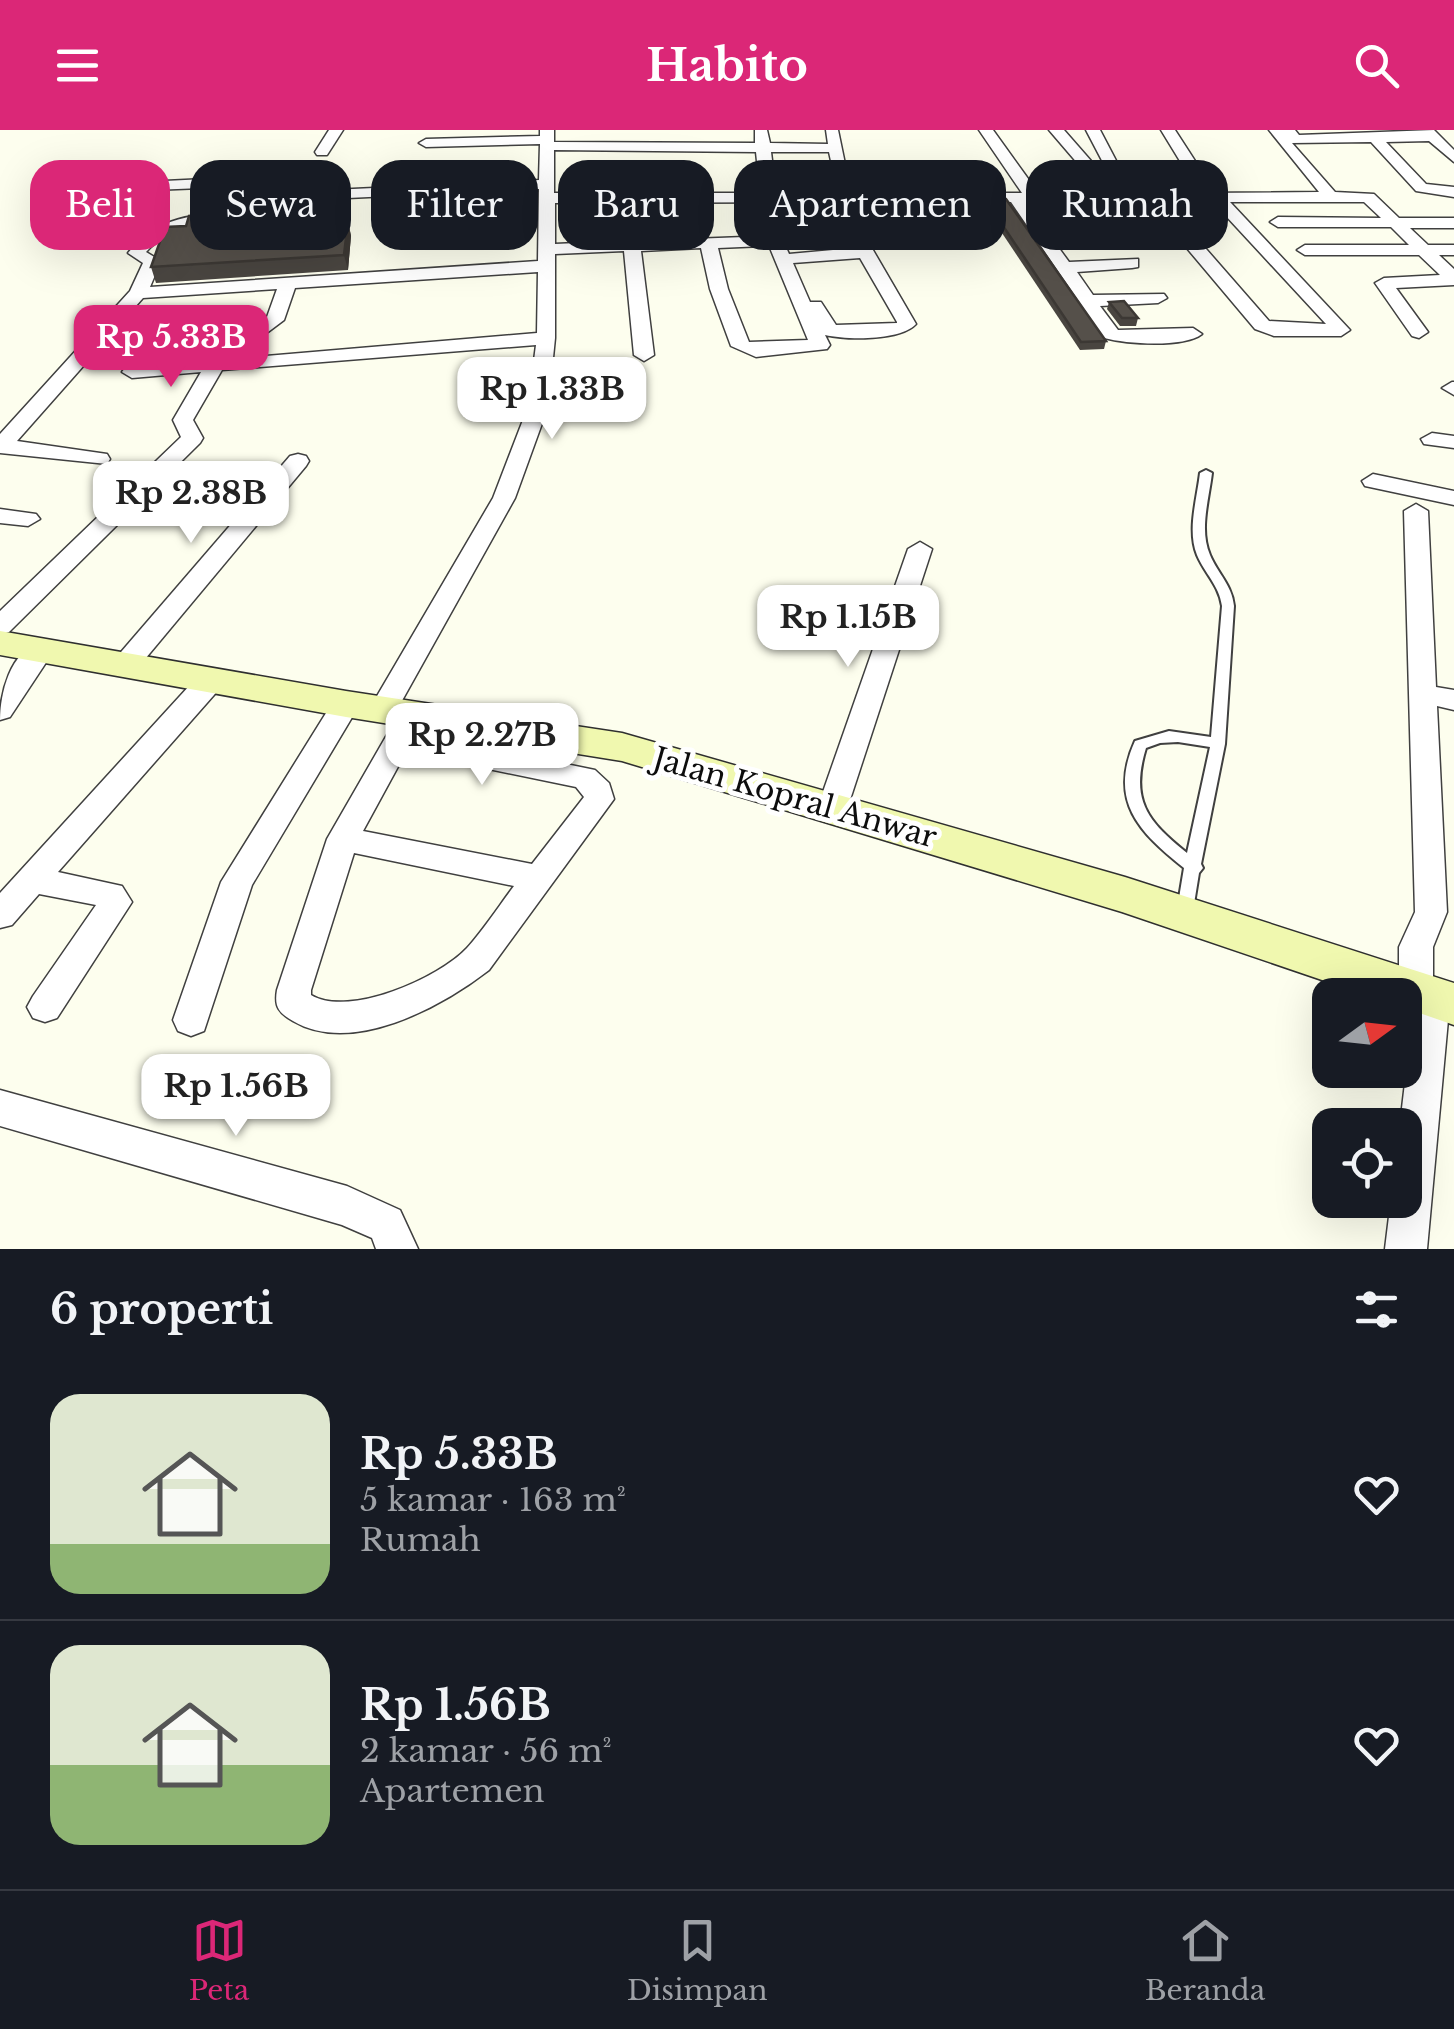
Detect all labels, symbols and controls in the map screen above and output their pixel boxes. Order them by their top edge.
text: Habito [646,37,808,93]
icon: menu [50,38,105,93]
icon: search [1349,38,1404,93]
chip: Beli [30,160,170,250]
chip: Sewa [190,160,351,250]
chip: Filter [371,160,538,250]
chip: Baru [558,160,714,250]
chip: Apartemen [734,160,1006,250]
chip: Rumah [1026,160,1228,250]
pin: Rp 5.33B [68,305,274,390]
text: Rp 5.33B [96,317,246,357]
pin: Rp 1.33B [449,357,655,442]
text: Rp 1.33B [479,369,625,409]
pin: Rp 2.38B [88,461,294,546]
text: Rp 2.38B [115,473,267,513]
pin: Rp 1.15B [745,585,951,670]
text: Rp 1.15B [779,597,917,637]
pin: Rp 2.27B [379,703,585,788]
text: Rp 2.27B [408,715,556,755]
street label: Jalan Kopral Anwar [645,738,942,856]
north arrow [1312,978,1422,1088]
map controls [1312,978,1422,1218]
pin: Rp 1.56B [133,1054,339,1139]
text: Rp 1.56B [163,1066,309,1106]
button: locate [1312,1108,1422,1218]
icon: filters [1349,1282,1404,1337]
text: 6 properti [50,1283,273,1335]
text: Rp 5.33B [360,1428,558,1480]
icon: home [130,1434,250,1554]
icon: heart [1349,1467,1404,1522]
text: 5 kamar · 163 m² [360,1480,626,1520]
text: Rumah [360,1520,481,1560]
text: Rp 1.56B [360,1679,551,1731]
icon: home [130,1685,250,1805]
icon: heart [1349,1718,1404,1773]
text: 2 kamar · 56 m² [360,1731,612,1771]
text: Apartemen [360,1771,545,1811]
tab: Peta [189,1913,249,2008]
tab: Disimpan [627,1913,767,2008]
tab: Beranda [1145,1913,1265,2008]

